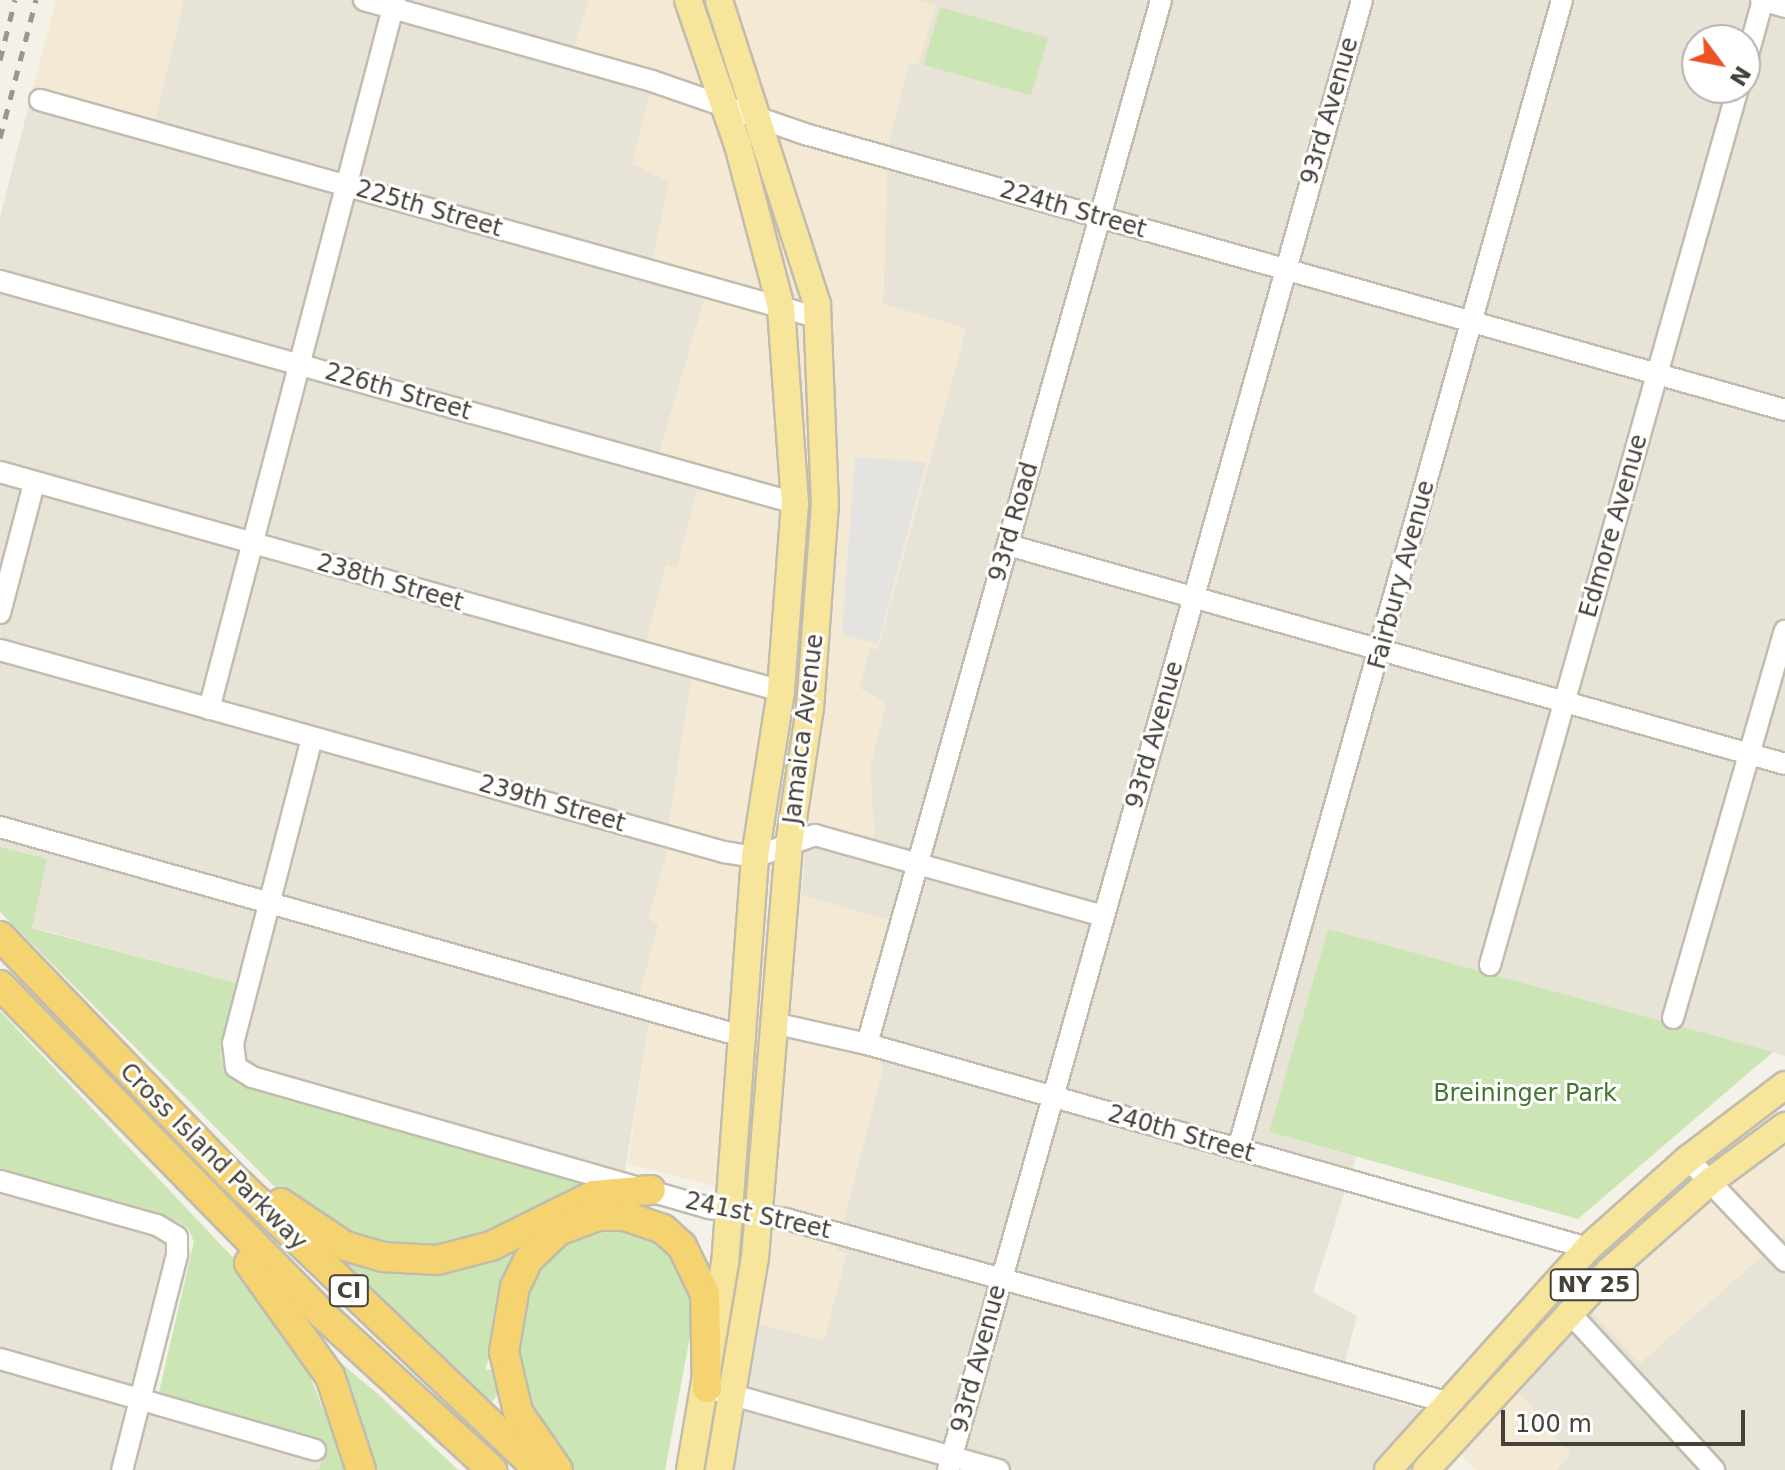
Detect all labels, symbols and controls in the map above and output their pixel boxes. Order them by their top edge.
north arrow [1681,24,1761,104]
street label: 93rd Avenue [1295,34,1365,188]
text: N [1725,61,1756,90]
street label: 225th Street [352,174,506,244]
street label: 224th Street [996,175,1150,245]
street label: 226th Street [321,357,475,427]
street label: Edmore Avenue [1574,431,1654,621]
street label: 93rd Road [983,459,1045,585]
street label: Fairbury Avenue [1363,478,1441,672]
street label: 238th Street [313,548,467,618]
street label: Jamaica Avenue [778,632,830,826]
street label: 93rd Avenue [1120,658,1190,812]
street label: 239th Street [475,769,629,839]
street label: Cross Island Parkway [113,1057,313,1257]
park label: Breininger Park [1433,1080,1617,1108]
street label: 240th Street [1104,1099,1258,1169]
street label: 241st Street [682,1187,834,1245]
road number: NY 25 [1548,1267,1640,1303]
road number: CI [327,1273,371,1309]
street label: 93rd Avenue [945,1282,1013,1436]
scale bar [1505,1394,1749,1444]
text: 100 m [1515,1410,1592,1438]

